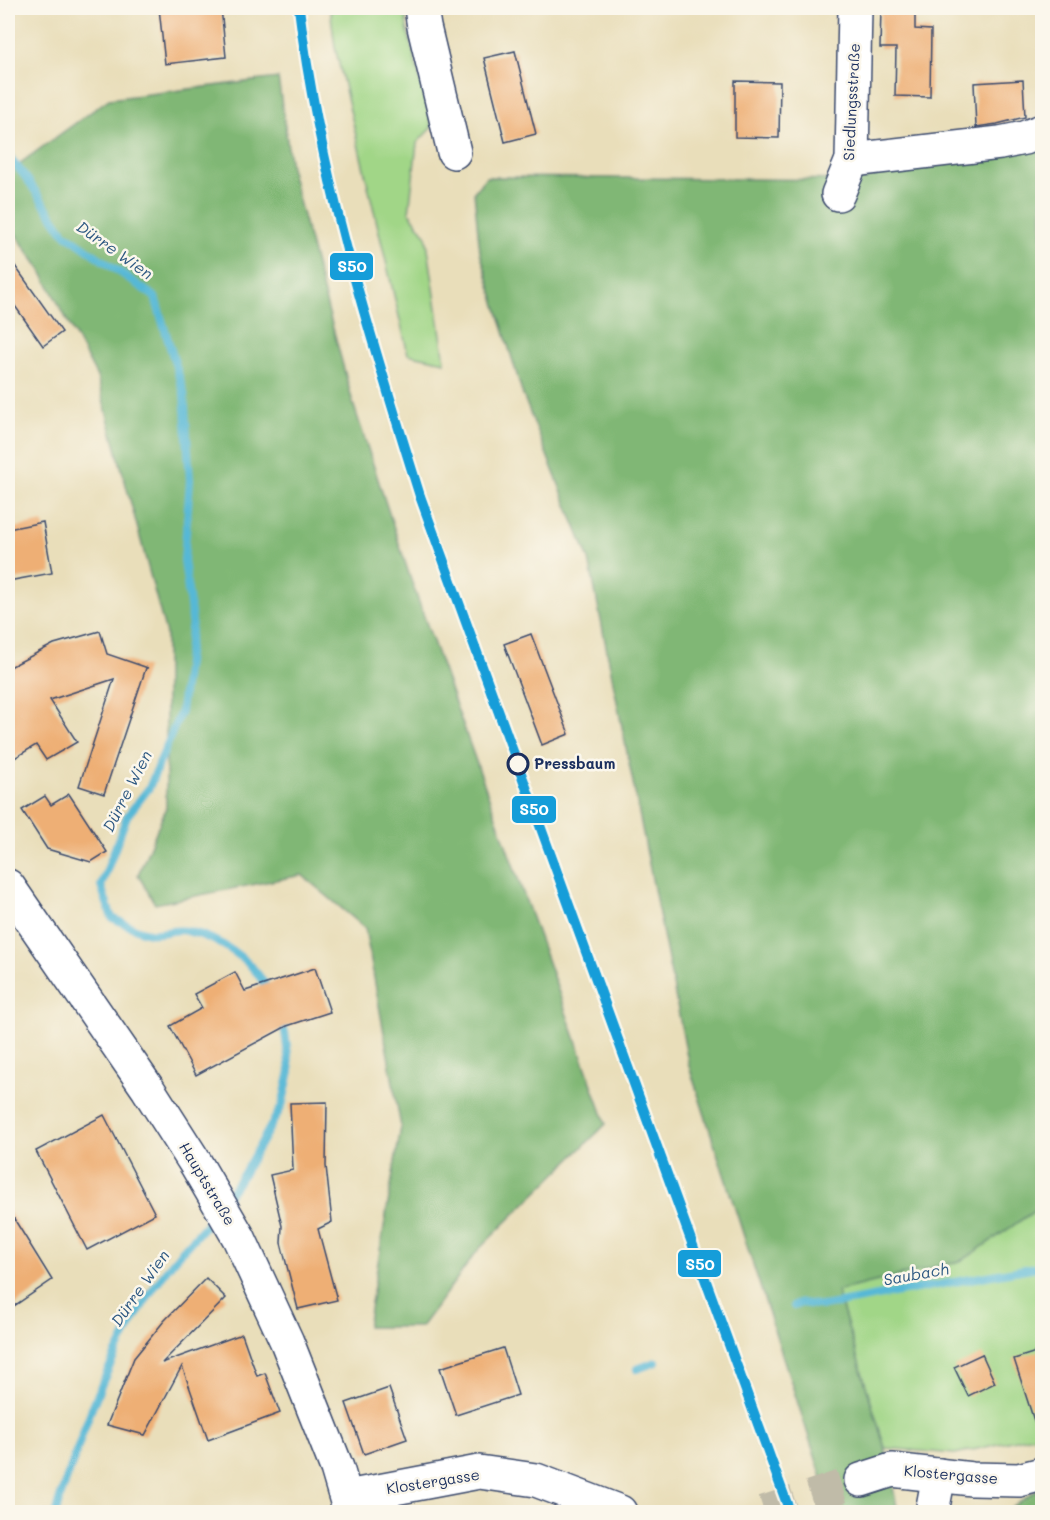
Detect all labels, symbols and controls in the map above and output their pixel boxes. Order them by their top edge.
street label: Siedlungsstraße [838,43,864,161]
water label: Dürre Wien [73,216,158,284]
line badge: S50 [329,252,374,281]
text: S50 [337,255,367,276]
water label: Dürre Wien [97,746,156,835]
marker: Pressbaum [507,753,529,775]
place label: Pressbaum [534,753,615,773]
line badge: S50 [511,795,557,824]
text: S50 [519,798,549,819]
street label: Hauptstraße [175,1138,241,1229]
water label: Dürre Wien [106,1245,174,1330]
line badge: S50 [677,1249,722,1278]
text: S50 [685,1253,715,1274]
water label: Saubach [881,1257,950,1290]
street label: Klostergasse [903,1460,999,1488]
street label: Klostergasse [385,1464,481,1498]

